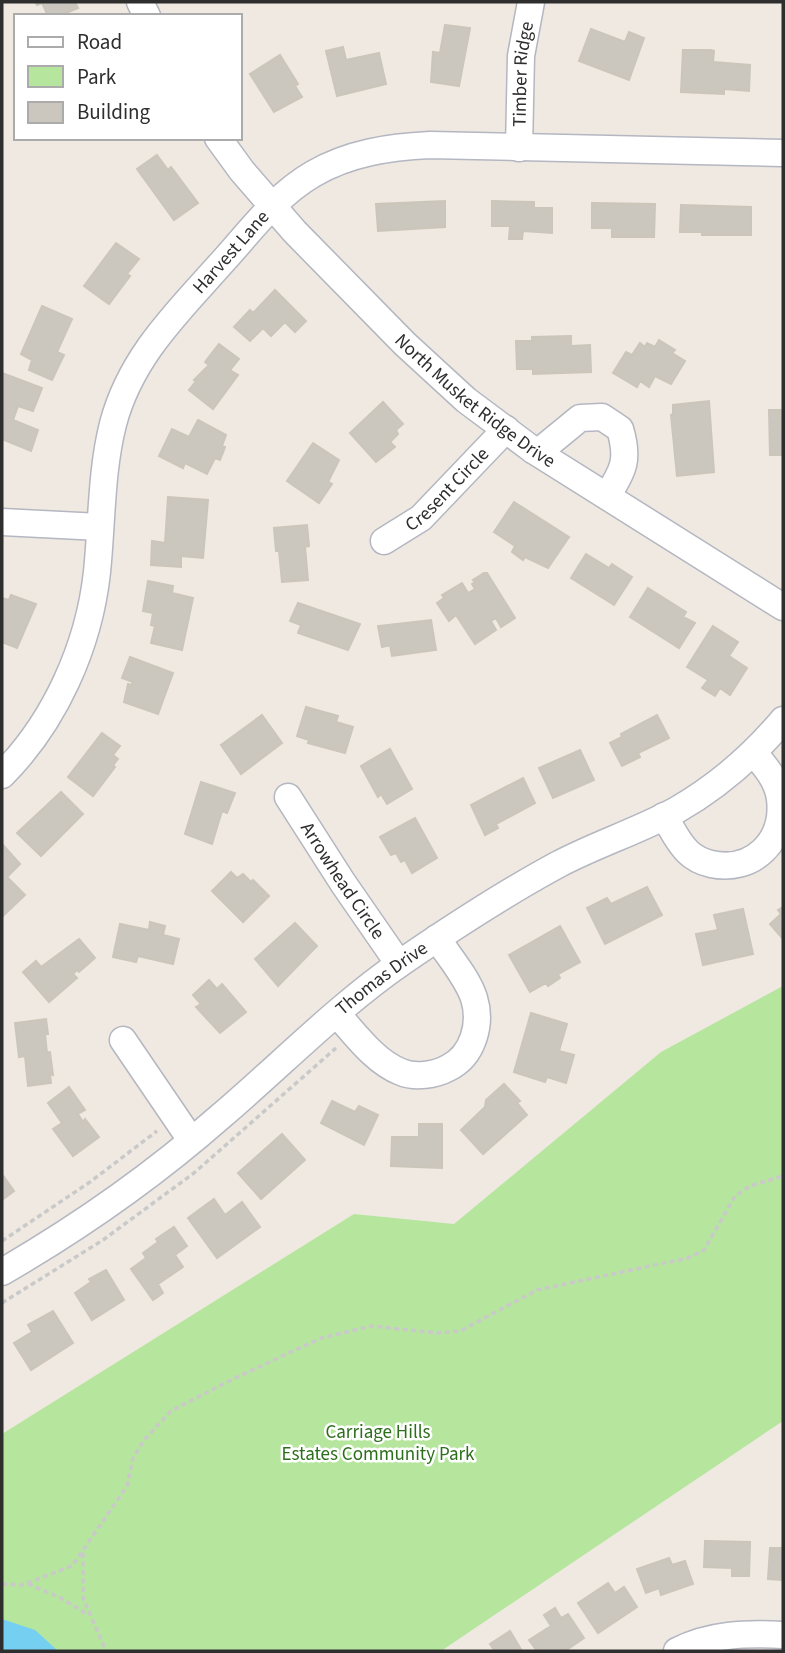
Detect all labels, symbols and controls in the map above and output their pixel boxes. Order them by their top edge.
legend [14,14,242,140]
street label: Timber Ridge [506,19,541,127]
text: Road [77,27,122,57]
text: Park [77,62,117,92]
text: Building [77,97,151,127]
street label: Harvest Lane [186,204,275,300]
street label: North Musket Ridge Drive [389,328,561,474]
street label: Cresent Circle [400,441,495,538]
street label: Arrowhead Circle [294,817,391,945]
street label: Thomas Drive [330,935,433,1022]
park label: Carriage Hills Estates Community Park [282,1419,475,1468]

